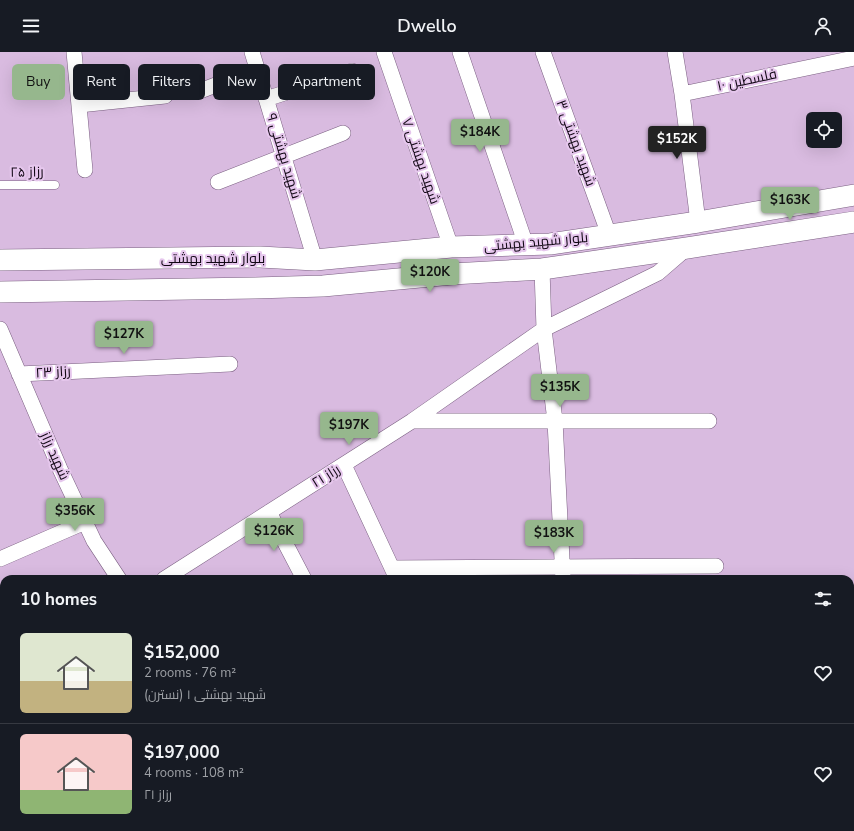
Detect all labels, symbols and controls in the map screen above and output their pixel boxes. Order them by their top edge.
text: Dwello [397,14,457,38]
icon: menu [20,15,42,37]
icon: person [812,15,834,37]
chip: Buy [12,64,65,100]
chip: Rent [73,64,130,100]
chip: Filters [138,64,205,100]
chip: New [213,64,270,100]
chip: Apartment [278,64,375,100]
street label: فلسطین ۱۰ [715,64,779,96]
street label: شهید بهشتی ۳ [552,97,600,189]
street label: شهید بهشتی ۹ [262,111,306,201]
map controls [806,112,842,148]
button: locate [806,112,842,148]
street label: شهید بهشتی ۷ [397,115,445,207]
pin: $184K [452,119,508,153]
text: $184K [460,123,500,141]
pin: $152K [649,126,705,160]
text: $152K [657,130,697,148]
street label: رزاز ۲۵ [10,162,44,182]
pin: $163K [762,187,818,221]
text: $163K [770,191,810,209]
street label: بلوار شهید بهشتی [483,228,589,256]
street label: بلوار شهید بهشتی [161,249,265,268]
pin: $120K [402,259,458,293]
text: $120K [410,263,450,281]
pin: $127K [96,321,152,355]
text: $127K [104,325,144,343]
street label: رزاز ۲۳ [35,362,71,382]
pin: $135K [532,374,588,408]
text: $135K [540,378,580,396]
pin: $197K [321,412,377,446]
text: $197K [329,416,369,434]
street label: شهید رزاز [36,428,74,483]
street label: رزاز ۲۱ [308,460,344,492]
pin: $356K [47,498,103,532]
text: $356K [55,502,95,520]
pin: $126K [246,518,302,552]
pin: $183K [526,520,582,554]
text: $126K [254,522,294,540]
text: $183K [534,524,574,542]
text: 10 homes [20,588,97,611]
icon: filters [812,588,834,610]
text: $152,000 [144,641,220,664]
icon: home [52,649,100,697]
icon: heart [812,662,834,684]
text: 2 rooms · 76 m² [144,664,236,682]
text: شهید بهشتی ۱ (نسترن) [144,686,266,704]
text: $197,000 [144,741,220,764]
icon: home [52,750,100,798]
icon: heart [812,763,834,785]
text: 4 rooms · 108 m² [144,764,244,782]
text: رزاز ۲۱ [144,786,172,804]

